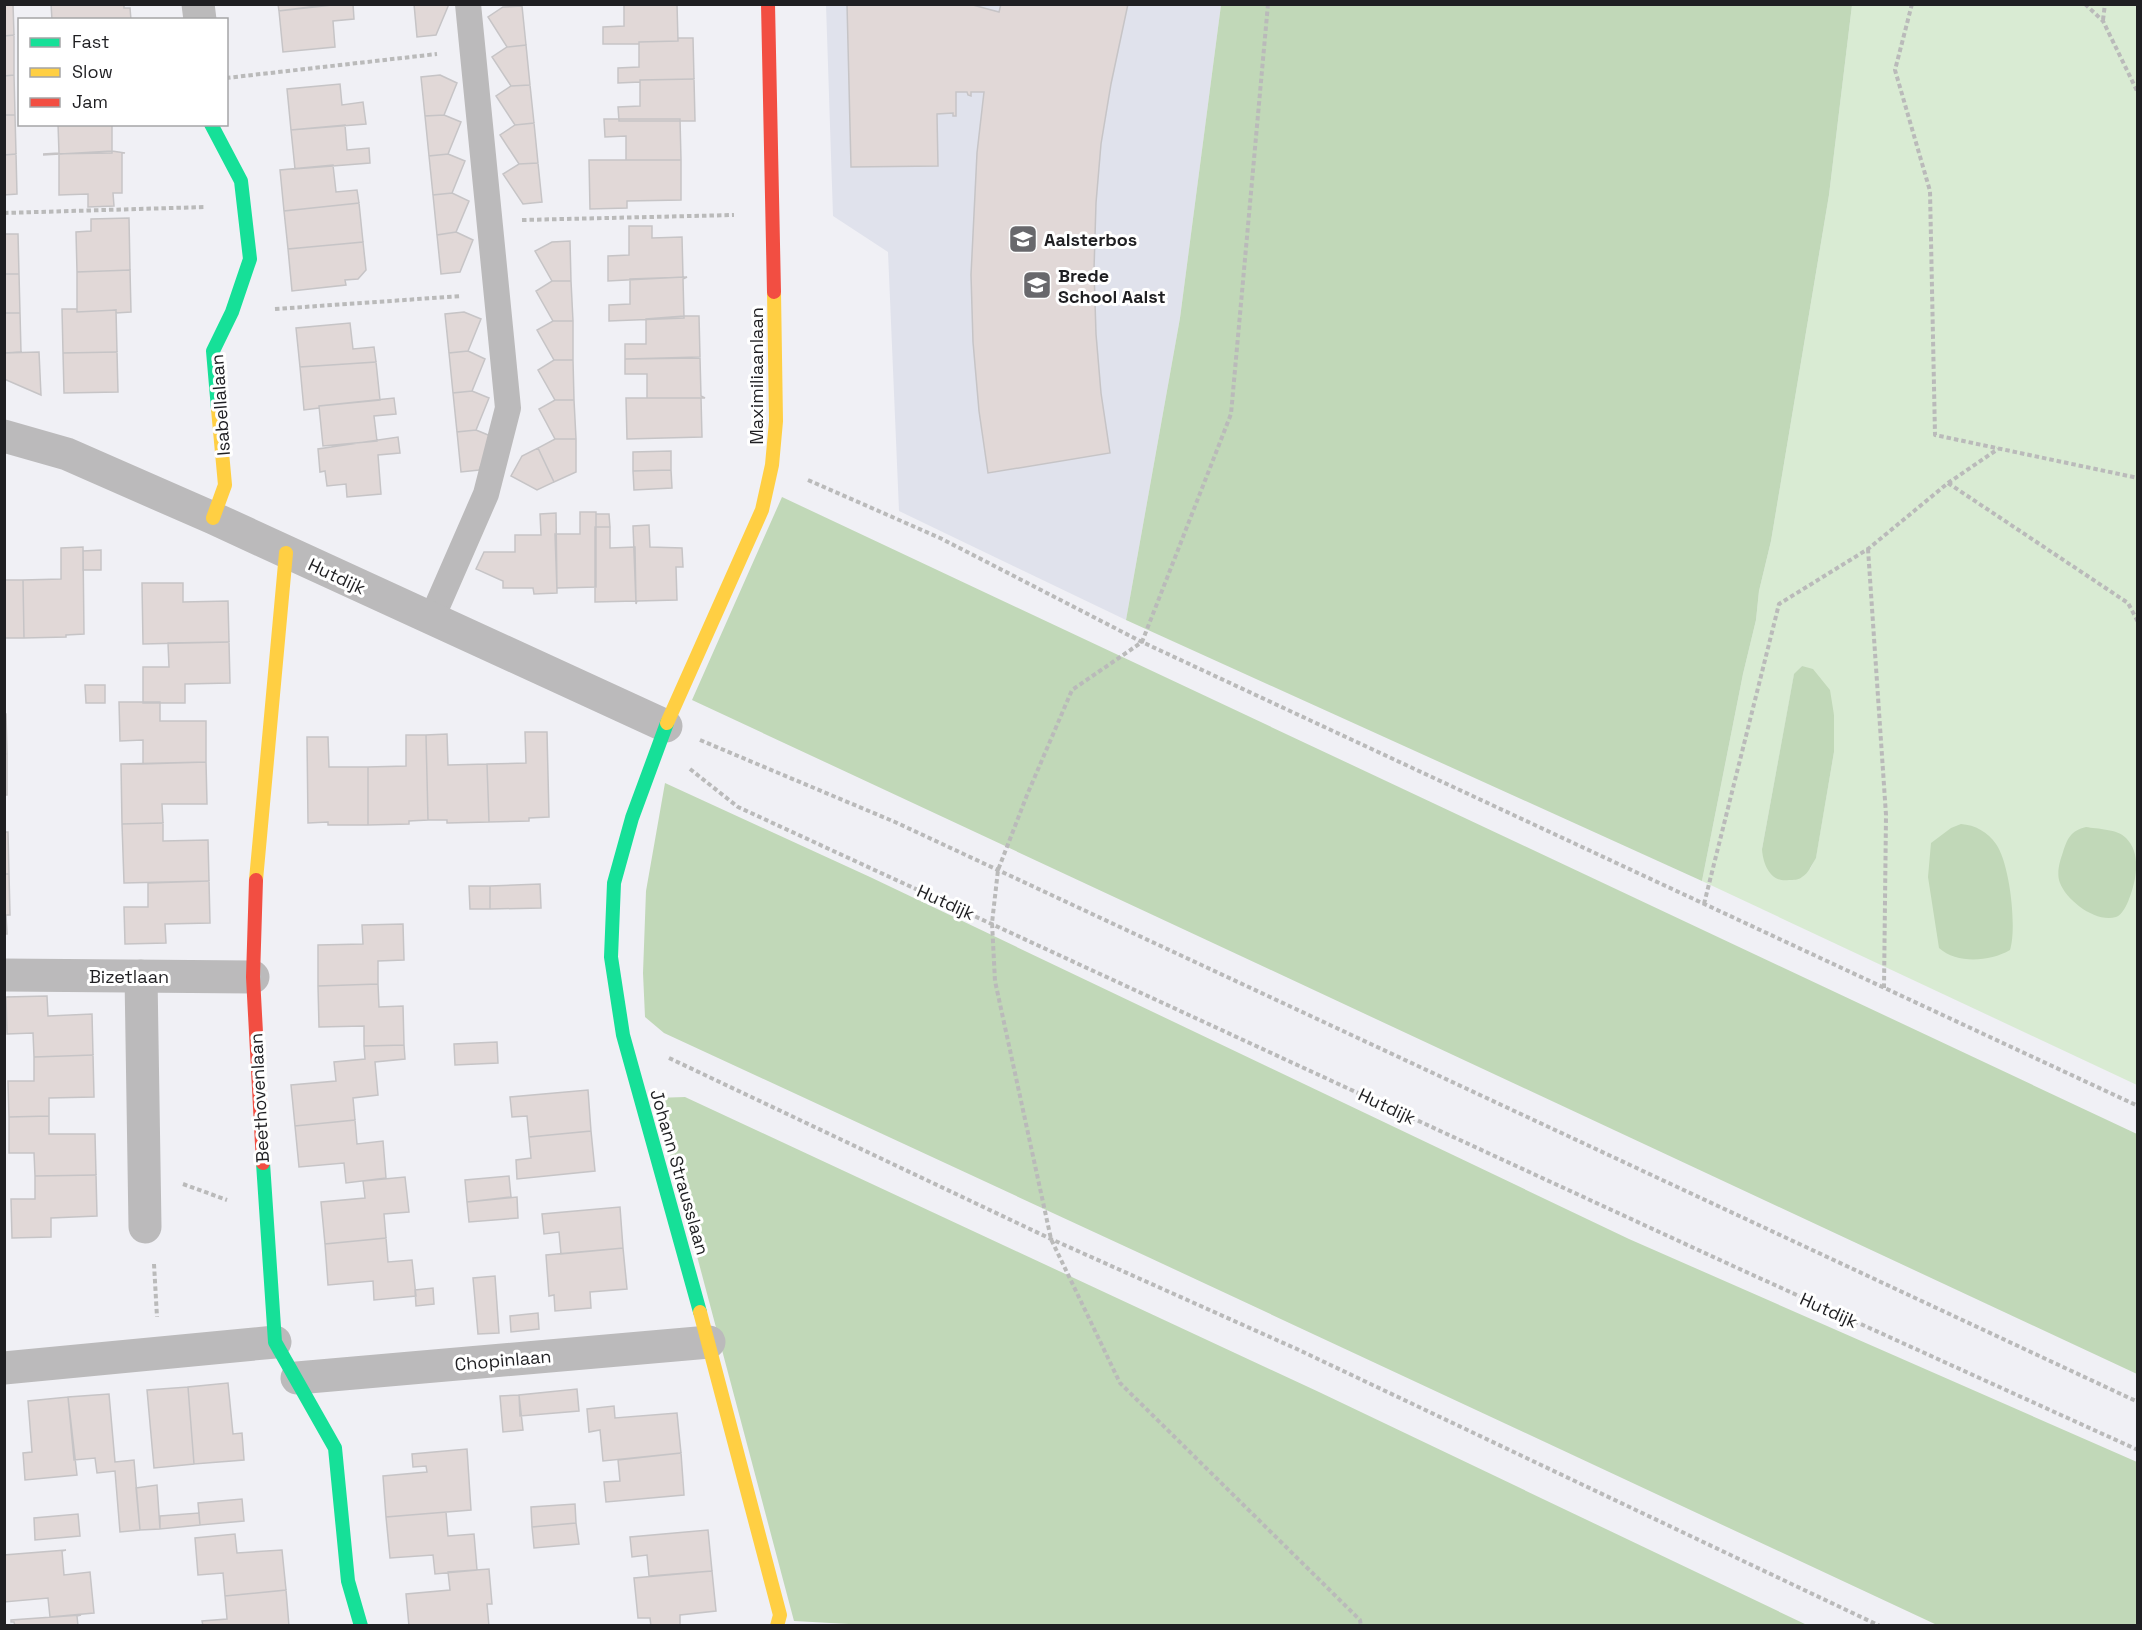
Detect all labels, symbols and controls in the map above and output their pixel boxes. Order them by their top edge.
legend [18,18,228,126]
text: Fast [72,30,109,53]
text: Slow [72,60,113,83]
text: Jam [72,90,108,113]
school or university icon: Aalsterbos [1007,223,1039,255]
place label: Aalsterbos [1044,228,1137,251]
place label: Brede School Aalst [1058,264,1166,308]
school or university icon: Brede School Aalst [1021,269,1053,301]
street label: Maximiliaanlaan [745,307,768,445]
street label: Isabellalaan [205,353,235,457]
street label: Hutdijk [305,553,370,599]
street label: Hutdijk [913,879,979,925]
street label: Bizetlaan [89,965,169,988]
street label: Beethovenlaan [244,1032,274,1164]
street label: Hutdijk [1355,1083,1420,1129]
street label: Johann Strausslaan [645,1086,715,1258]
street label: Hutdijk [1796,1287,1862,1333]
street label: Chopinlaan [454,1344,552,1376]

